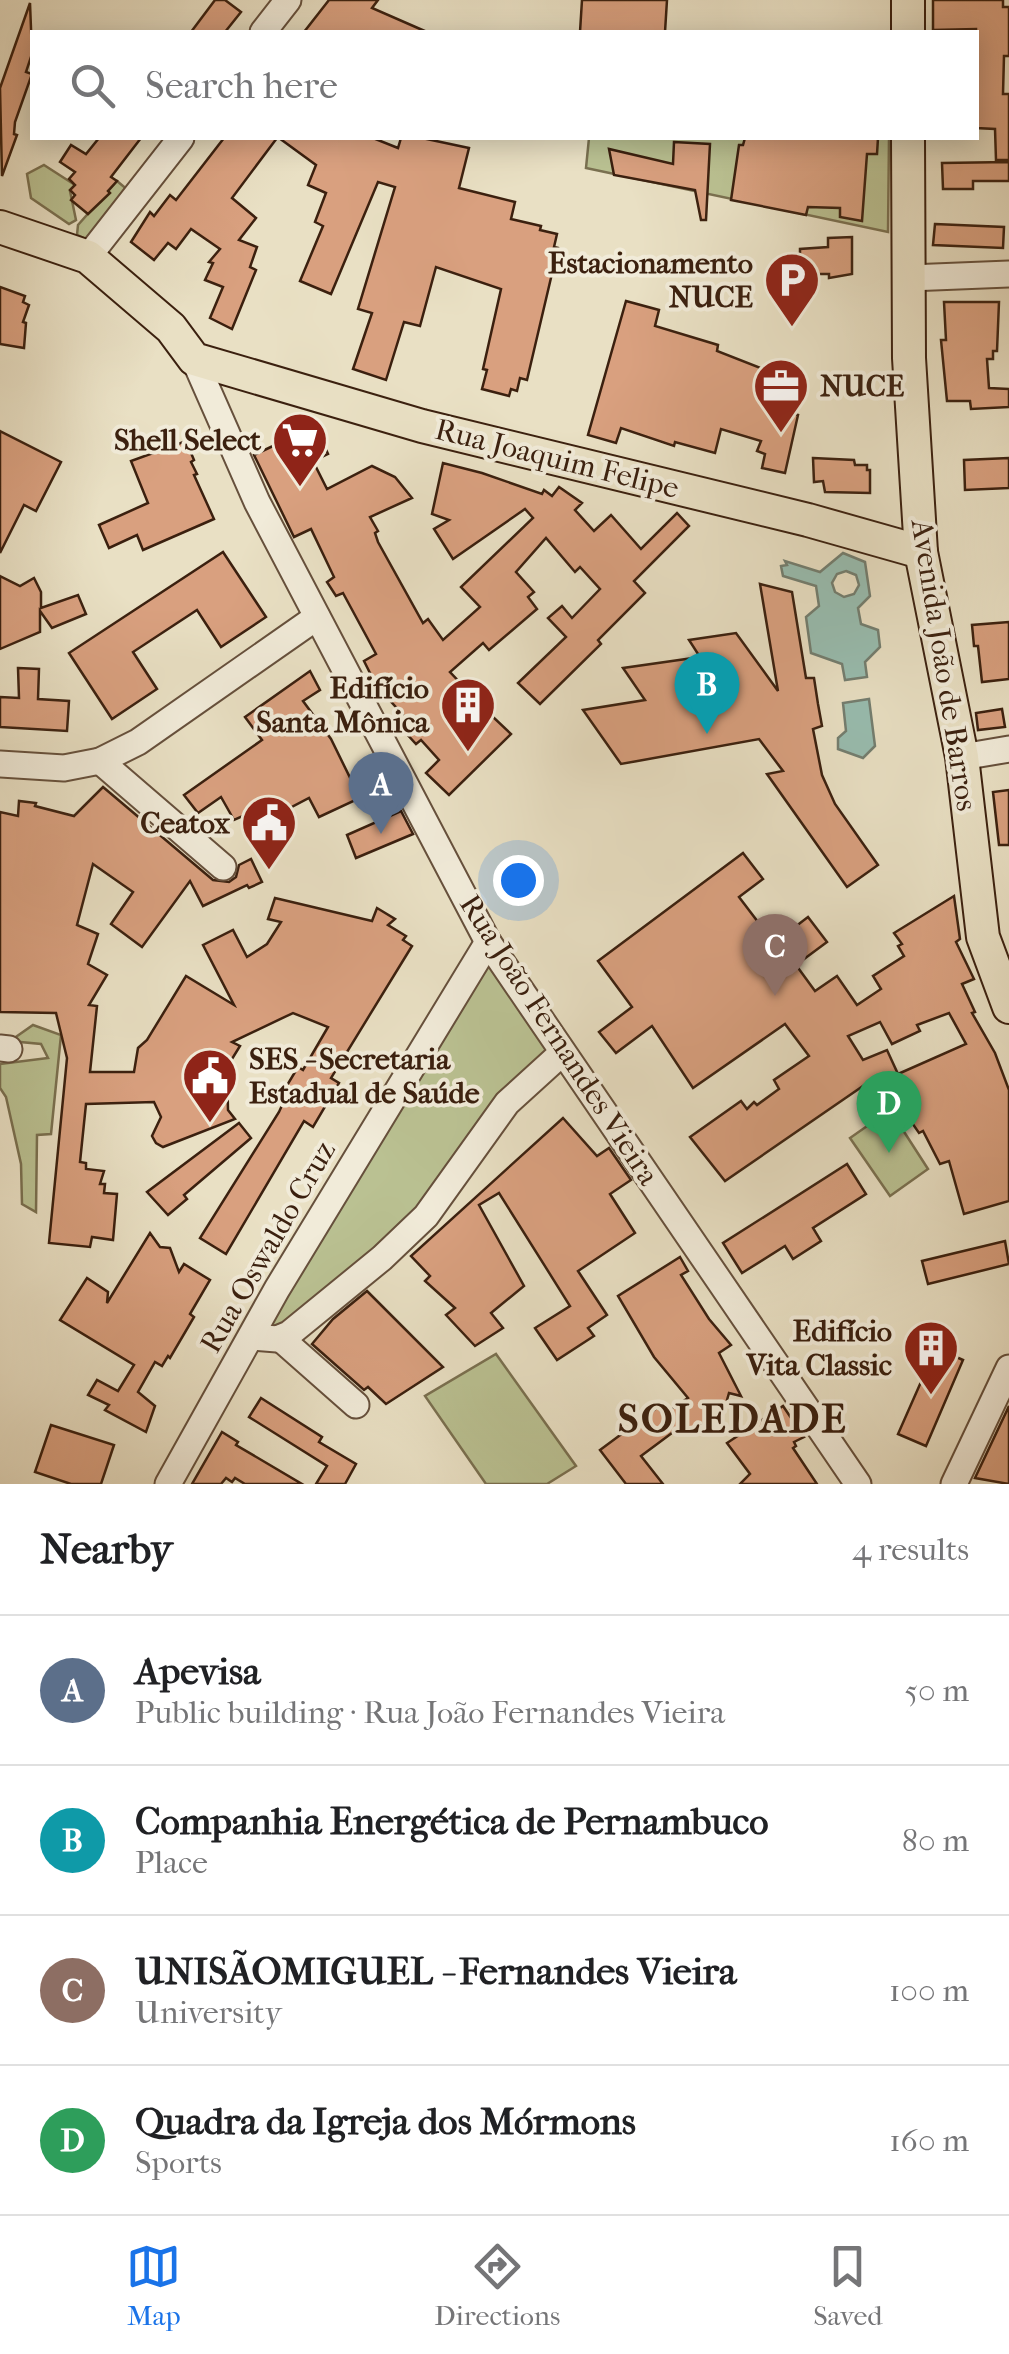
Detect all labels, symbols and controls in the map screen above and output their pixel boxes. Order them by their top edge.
search box [30,30,979,140]
icon: search [65,58,120,113]
text: Search here [145,63,338,108]
place label: Estacionamento NUCE [548,246,753,315]
parking icon: Estacionamento NUCE [762,250,822,329]
office icon: NUCE [751,356,811,435]
place label: NUCE [820,369,904,404]
supermarket icon: Shell Select [270,410,330,489]
street label: Rua Joaquim Felipe [431,412,683,506]
place label: Shell Select [114,423,261,458]
street label: Avenida João de Barros [904,516,984,813]
pin: B [674,652,740,734]
place label: Edifício Santa Mônica [256,671,430,740]
building icon: Edifício Santa Mônica [438,675,498,754]
pin: A [348,752,414,834]
public building icon: Ceatox [239,793,299,872]
place label: Ceatox [140,806,230,841]
your location [493,855,544,906]
street label: Rua João Fernandes Vieira [452,888,667,1193]
pin: C [742,914,808,996]
place label: SES - Secretaria Estadual de Saúde [249,1042,480,1111]
public building icon: SES - Secretaria Estadual de Saúde [180,1046,240,1125]
pin: D [856,1070,922,1153]
street label: Rua Oswaldo Cruz [193,1135,343,1359]
place label: Edifício Vita Classic [745,1314,892,1383]
building icon: Edifício Vita Classic [901,1318,961,1397]
district label: SOLEDADE [618,1396,848,1442]
text: Nearby [40,1525,172,1574]
text: 4 results [852,1531,969,1568]
text: Apevisa [135,1649,261,1694]
text: A [62,1672,83,1709]
text: 50 m [904,1672,969,1709]
text: Public building · Rua João Fernandes Vieira [135,1694,725,1731]
text: Companhia Energética de Pernambuco [135,1799,769,1844]
text: B [62,1822,83,1859]
text: 80 m [902,1822,969,1859]
text: Place [135,1844,208,1881]
text: UNISÃOMIGUEL - Fernandes Vieira [135,1949,737,1994]
text: C [62,1972,83,2009]
text: 100 m [889,1972,969,2009]
text: University [135,1994,282,2031]
text: Quadra da Igreja dos Mórmons [135,2099,636,2144]
text: D [60,2122,85,2159]
text: 160 m [889,2122,969,2159]
text: Sports [135,2144,222,2181]
tab: Map [126,2239,181,2332]
tab: Directions [434,2239,560,2332]
tab: Saved [813,2239,883,2332]

